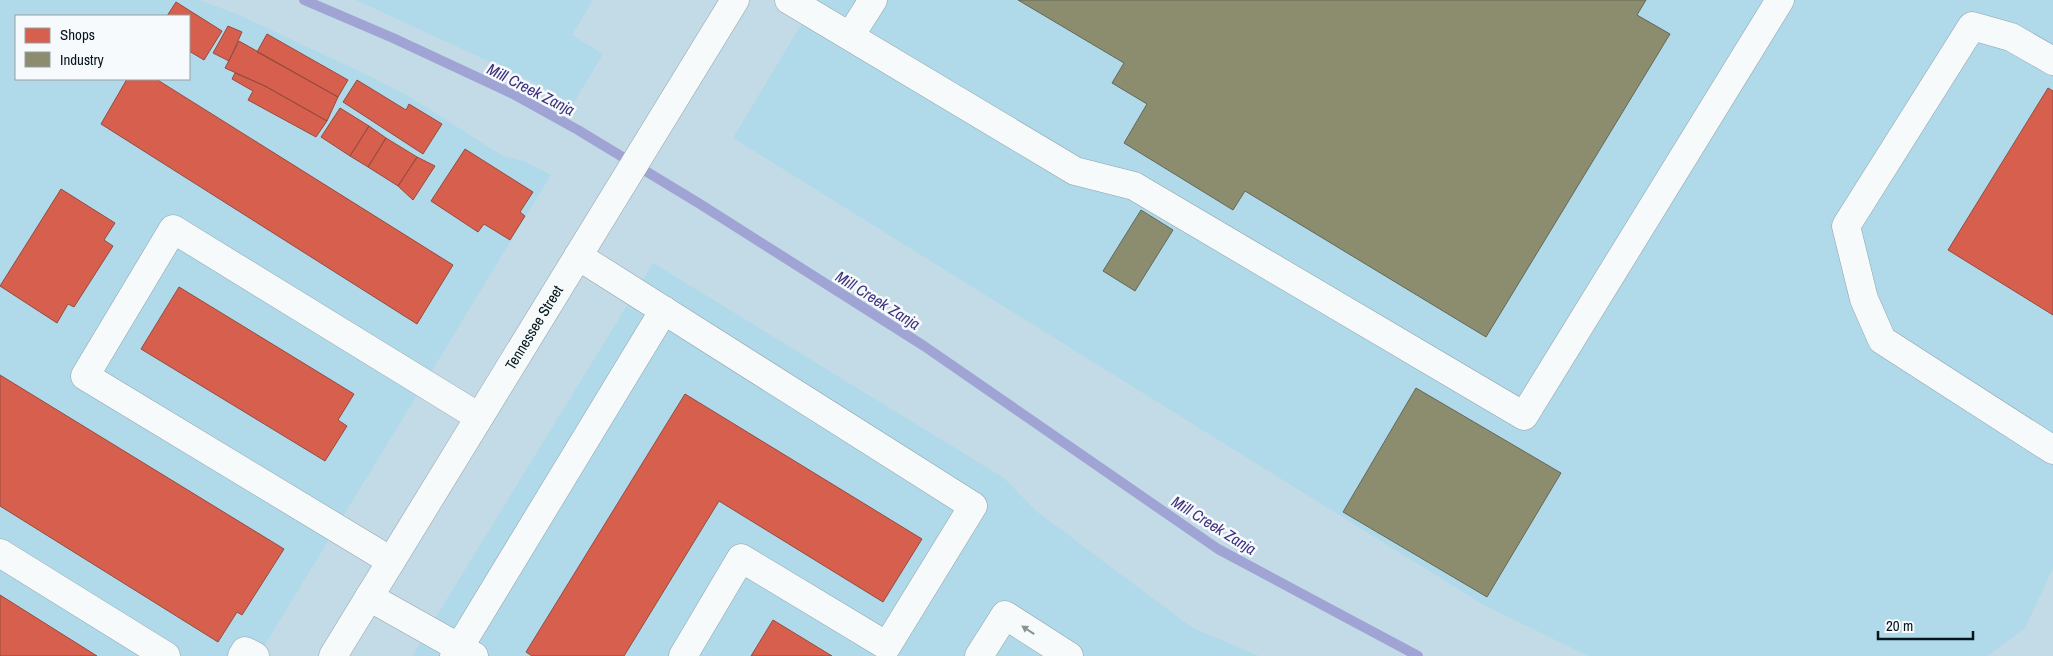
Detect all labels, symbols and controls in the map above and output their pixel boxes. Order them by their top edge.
legend [15,15,190,80]
text: Shops [60,24,95,45]
text: Industry [60,49,105,70]
water label: Mill Creek Zanja [483,58,579,120]
water label: Mill Creek Zanja [832,265,924,335]
street label: Tennessee Street [500,281,568,374]
water label: Mill Creek Zanja [1168,490,1260,560]
scale bar [1878,608,1973,640]
text: 20 m [1886,615,1913,636]
one-way arrow [1022,625,1035,635]

